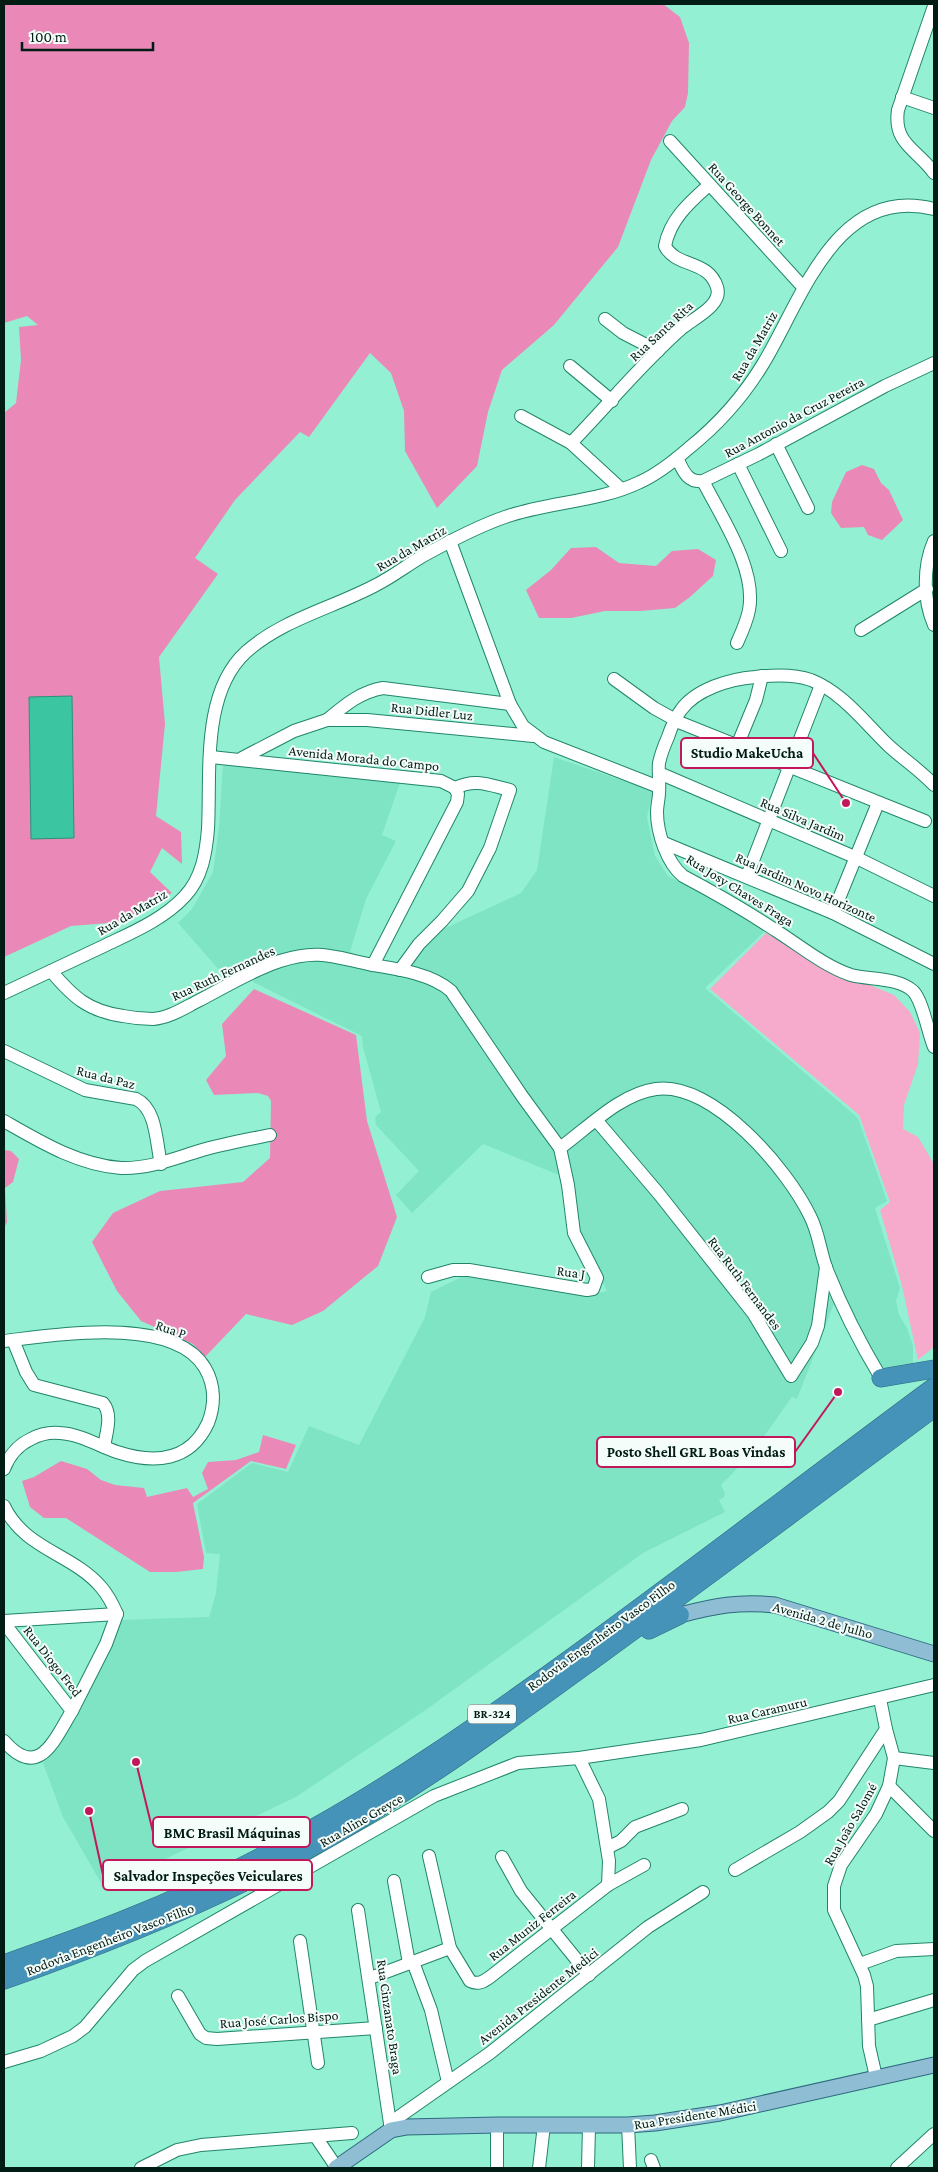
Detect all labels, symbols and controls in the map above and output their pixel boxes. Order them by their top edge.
scale bar [22,20,154,52]
text: 100 m [30,29,67,45]
street label: Rua George Bonnet [705,159,789,249]
street label: Rua Santa Rita [626,297,696,364]
street label: Rua da Matriz [728,308,780,384]
street label: Rua Antonio da Cruz Pereira [721,373,867,461]
street label: Rua da Matriz [373,522,449,574]
street label: Rua Didler Luz [390,699,474,723]
callout: Studio MakeUcha [681,738,813,768]
street label: Avenida Morada do Campo [288,742,440,774]
text: Studio MakeUcha [691,745,804,761]
street label: Rua Silva Jardim [758,794,848,844]
street label: Rua Jardim Novo Horizonte [733,849,879,925]
street label: Rua Josy Chaves Fraga [683,850,797,930]
street label: Rua da Matriz [94,886,170,938]
street label: Rua Ruth Fernandes [169,942,277,1004]
street label: Rua da Paz [75,1062,137,1092]
street label: Rua Ruth Fernandes [705,1233,785,1333]
street label: Rua J [556,1262,586,1282]
street label: Rua P [154,1316,188,1342]
callout: Posto Shell GRL Boas Vindas [597,1437,795,1467]
text: Posto Shell GRL Boas Vindas [607,1444,785,1460]
street label: Rodovia Engenheiro Vasco Filho [524,1576,678,1694]
street label: Avenida 2 de Julho [771,1598,875,1642]
street label: Rua Diogo Fred [20,1622,86,1700]
street label: Rua Caramuru [726,1693,809,1727]
road number: BR-324 [468,1705,516,1724]
street label: Rua João Salomé [820,1780,880,1868]
street label: Rua Aline Greyce [316,1790,406,1850]
callout: BMC Brasil Máquinas [153,1817,310,1847]
text: BMC Brasil Máquinas [164,1825,300,1841]
callout: Salvador Inspeções Veiculares [103,1860,312,1890]
text: Salvador Inspeções Veiculares [113,1868,303,1884]
street label: Rua Muniz Ferreira [485,1886,579,1964]
street label: Rodovia Engenheiro Vasco Filho [24,1900,196,1978]
street label: Avenida Presidente Medici [475,1944,601,2048]
street label: Rua Cinzanato Braga [374,1958,406,2076]
street label: Rua José Carlos Bispo [219,2007,339,2031]
street label: Rua Presidente Médici [633,2097,758,2133]

